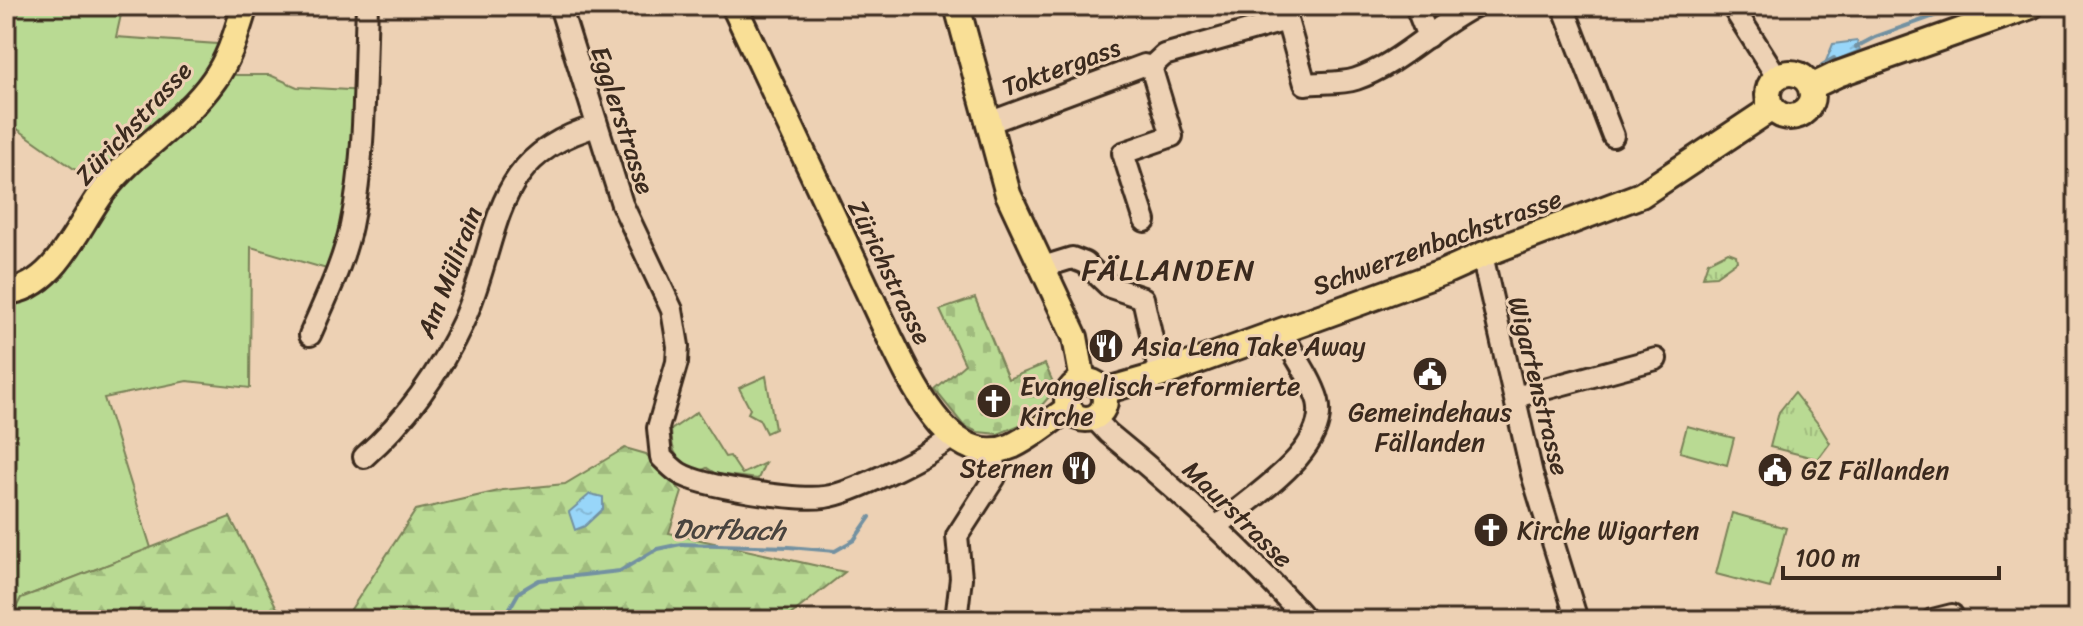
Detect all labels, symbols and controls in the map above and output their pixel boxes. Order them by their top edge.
street label: Toktergass [995,24,1127,110]
street label: Egglerstrasse [577,40,669,201]
street label: Zürichstrasse [63,49,204,196]
street label: Schwerzenbachstrasse [1306,175,1568,309]
street label: Zürichstrasse [835,191,945,353]
street label: Am Mülirain [402,199,495,346]
district label: FÄLLANDEN [1081,243,1257,297]
street label: Wigartenstrasse [1495,292,1583,480]
place label: Asia Lena Take Away [1131,323,1366,369]
restaurant icon: Asia Lena Take Away [1087,327,1125,365]
public building icon: Gemeindehaus Fällanden [1411,355,1449,393]
place label: Evangelisch-reformierte Kirche [1020,363,1300,439]
church icon: Evangelisch-reformierte Kirche [975,382,1013,420]
place label: Gemeindehaus Fällanden [1348,389,1512,465]
place label: Sternen [960,445,1053,491]
place label: GZ Fällanden [1801,447,1949,493]
street label: Maurstrasse [1171,448,1305,580]
restaurant icon: Sternen [1060,449,1098,487]
public building icon: GZ Fällanden [1756,451,1794,489]
water label: Dorfbach [672,504,788,555]
place label: Kirche Wigarten [1517,507,1699,553]
church icon: Kirche Wigarten [1472,511,1510,549]
scale bar [1783,530,1999,580]
text: 100 m [1795,537,1860,579]

